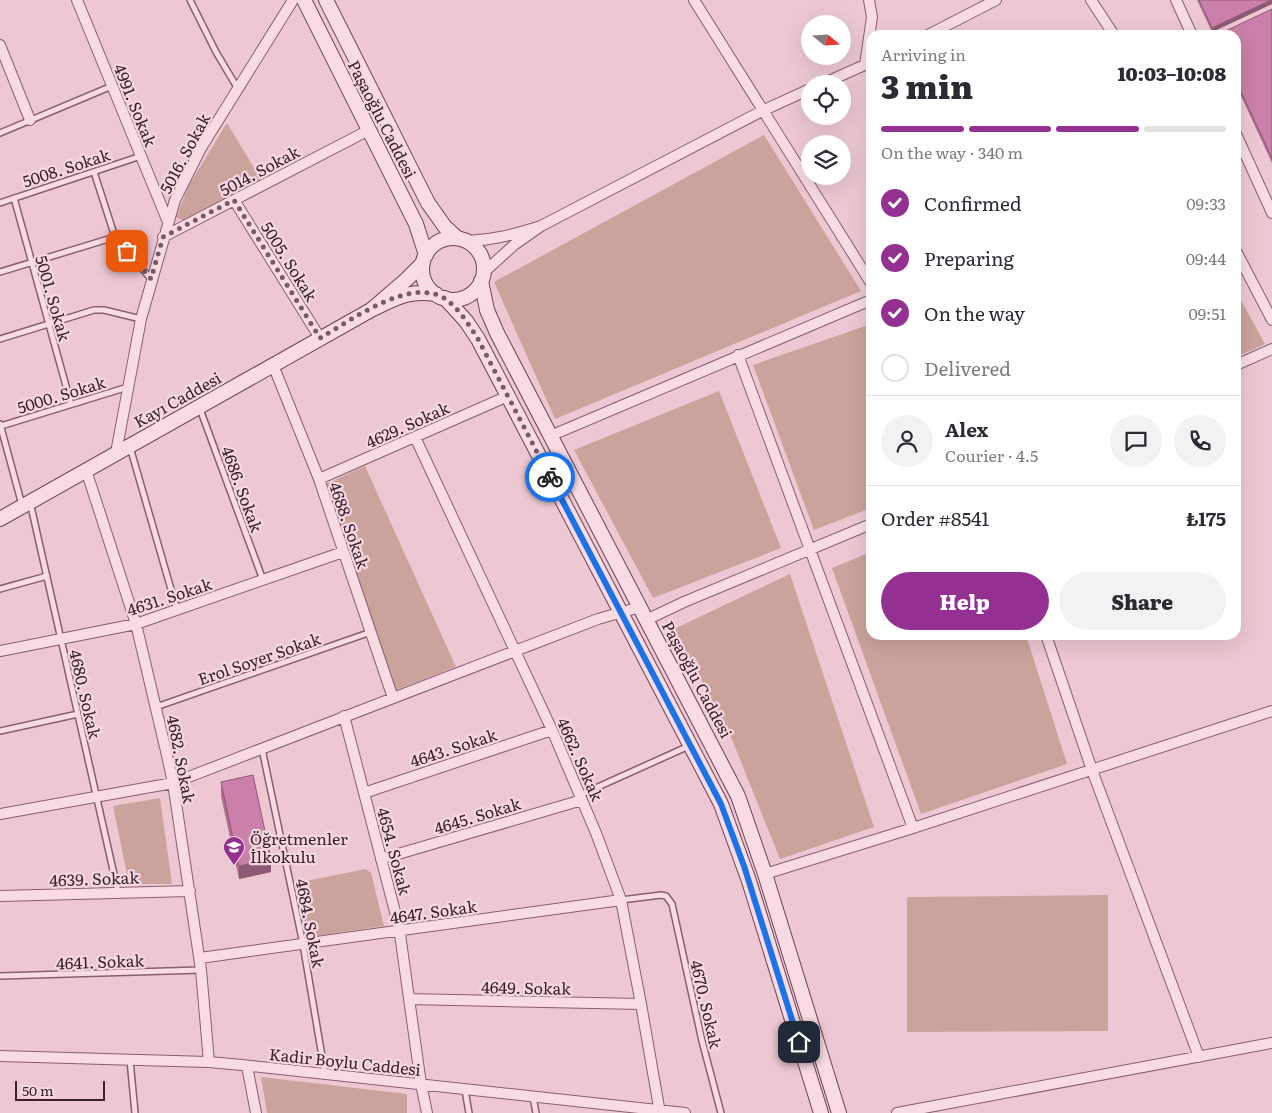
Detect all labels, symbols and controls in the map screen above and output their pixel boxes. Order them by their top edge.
north arrow [801,15,851,65]
map controls [801,15,851,185]
text: Arriving in [881,42,966,66]
street label: Paşaoğlu Caddesi [343,56,423,182]
text: 10:03–10:08 [1118,59,1226,87]
street label: 4991. Sokak [108,60,164,150]
text: 3 min [881,61,973,109]
button: locate [801,75,851,125]
street label: 5016. Sokak [153,108,215,197]
button: layers [801,135,851,185]
street label: 5014. Sokak [215,139,303,201]
text: On the way · 340 m [881,140,1023,164]
street label: 5008. Sokak [19,141,113,192]
icon: check [881,189,909,217]
text: Confirmed [924,189,1022,217]
text: 09:33 [1186,191,1226,215]
street label: 5005. Sokak [256,216,324,306]
pin [106,230,148,272]
icon: bag [113,237,141,265]
icon: check [881,244,909,272]
text: Preparing [924,244,1014,272]
text: 09:44 [1186,246,1226,270]
street label: 5001. Sokak [30,252,78,344]
icon: check [881,299,909,327]
text: On the way [924,299,1025,327]
text: 09:51 [1188,301,1226,325]
text: Delivered [924,354,1011,382]
street label: Kayı Caddesi [129,365,225,433]
street label: 5000. Sokak [14,369,108,419]
street label: 4629. Sokak [361,395,453,453]
button: person [881,415,933,467]
text: Alex [945,415,988,443]
button: chat [1110,415,1162,467]
button: phone [1174,415,1226,467]
street label: 4686. Sokak [216,443,270,536]
text: Courier · 4.5 [945,443,1038,467]
courier [525,452,575,502]
icon: bike [536,463,564,491]
street label: 4688. Sokak [324,478,376,572]
text: Order #8541 [881,504,989,532]
text: ₺175 [1186,504,1226,532]
street label: 4631. Sokak [123,571,215,621]
button: Help [881,572,1049,630]
button: Share [1059,572,1226,630]
street label: Paşaoğlu Caddesi [657,616,739,742]
street label: Erol Soyer Sokak [194,626,324,690]
street label: 4680. Sokak [64,647,108,741]
street label: 4682. Sokak [162,713,202,805]
street label: 4662. Sokak [552,713,610,805]
street label: 4643. Sokak [406,722,500,772]
street label: 4645. Sokak [431,790,524,840]
street label: 4654. Sokak [372,805,418,898]
place label: Öğretmenler İlkokulu [250,826,348,868]
school or university icon: Öğretmenler İlkokulu [222,835,246,866]
street label: 4639. Sokak [49,864,140,892]
street label: 4684. Sokak [291,876,331,970]
street label: 4647. Sokak [388,893,478,929]
street label: 4641. Sokak [56,947,145,975]
street label: 4670. Sokak [685,957,729,1051]
street label: 4649. Sokak [481,974,571,1000]
pin [778,1021,820,1063]
icon: home [785,1028,813,1056]
street label: Kadir Boylu Caddesi [268,1041,422,1081]
scale bar [15,1078,105,1101]
text: 50 m [22,1080,54,1100]

